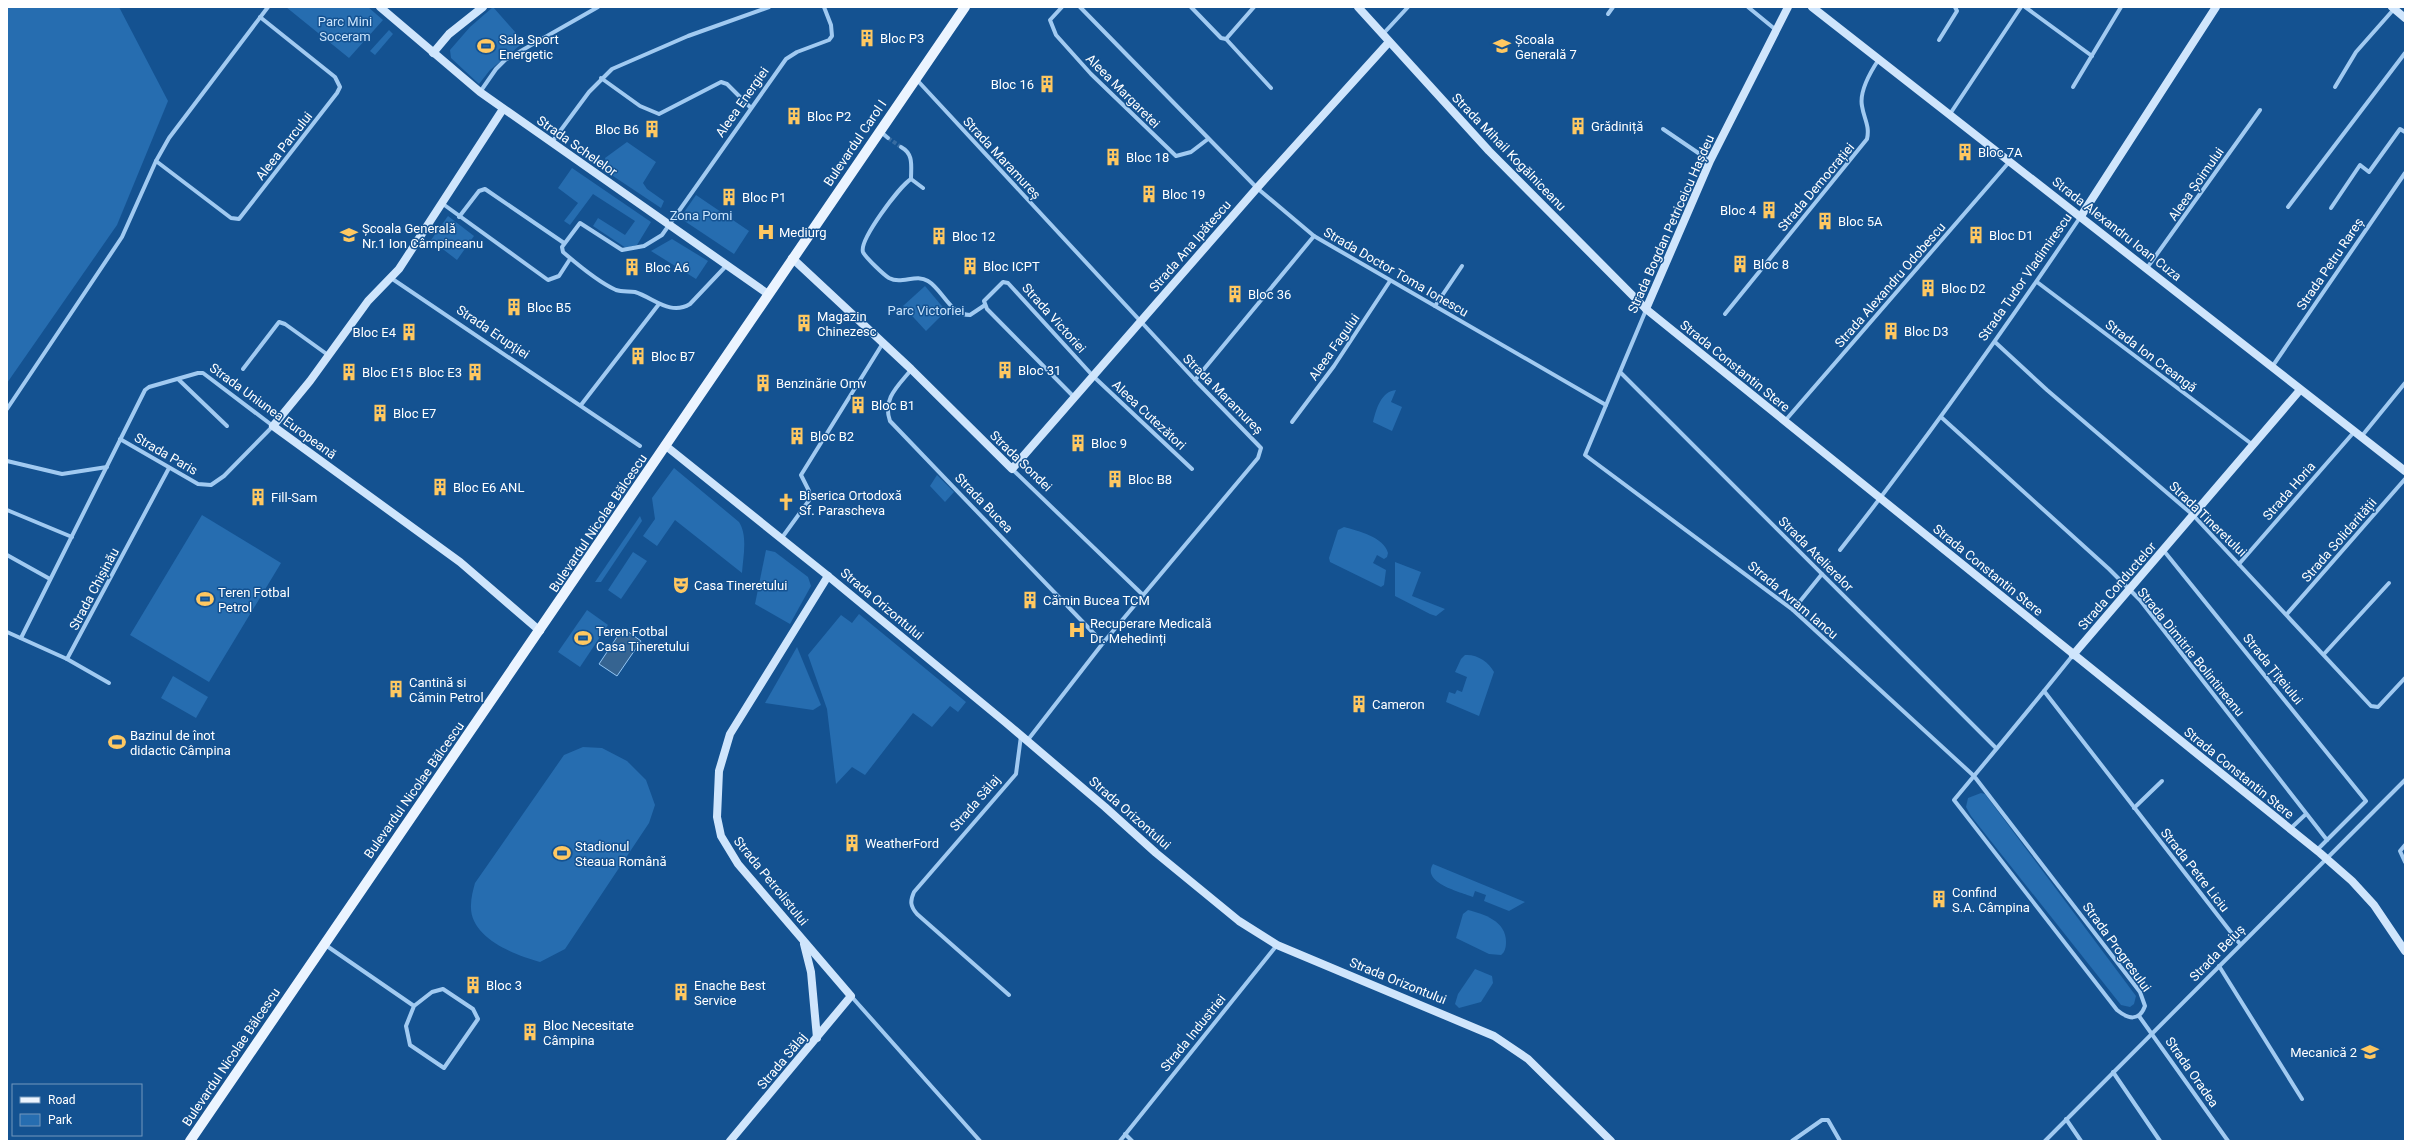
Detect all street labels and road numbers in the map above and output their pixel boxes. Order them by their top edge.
street label: Aleea Margaretei [1083,51,1163,131]
street label: Aleea Energiei [712,64,772,140]
street label: Strada Mihail Kogălniceanu [1449,90,1569,214]
street label: Bulevardul Carol I [821,97,889,189]
street label: Aleea Parcului [253,109,315,183]
street label: Strada Schelelor [534,113,620,180]
street label: Strada Maramureș [959,114,1044,203]
street label: Strada Bogdan Petriceicu Hașdeu [1625,132,1718,316]
street label: Strada Democrației [1775,140,1858,235]
street label: Aleea Șoimului [2165,144,2228,224]
street label: Strada Alexandru Ioan Cuza [2049,174,2185,284]
street label: Strada Ana Ipătescu [1146,197,1234,295]
street label: Strada Tudor Vladimirescu [1975,210,2075,344]
street label: Strada Petru Rareș [2294,215,2367,313]
street label: Strada Alexandru Odobescu [1832,219,1948,351]
street label: Strada Doctor Toma Ionescu [1321,224,1471,320]
street label: Strada Victoriei [1019,280,1089,356]
street label: Strada Erupției [453,302,532,363]
street label: Aleea Fagului [1306,311,1362,383]
street label: Strada Constantin Stere [1677,317,1793,415]
street label: Strada Ion Creangă [2102,317,2200,395]
street label: Strada Maramureș [1179,351,1266,438]
street label: Strada Uniunea Europeană [207,360,339,462]
street label: Aleea Cutezători [1109,377,1189,453]
street label: Strada Sondei [987,428,1055,494]
street label: Strada Paris [132,430,200,478]
street label: Bulevardul Nicolae Bălcescu [546,451,650,595]
street label: Strada Horia [2260,459,2318,523]
street label: Strada Bucea [952,470,1016,536]
street label: Strada Tineretului [2166,478,2250,560]
street label: Strada Solidarității [2299,495,2380,586]
street label: Strada Atelierelor [1775,513,1857,595]
street label: Strada Constantin Stere [1930,521,2046,619]
street label: Strada Conductelor [2075,539,2160,633]
street label: Strada Chișinău [66,545,123,633]
street label: Strada Avram Iancu [1745,558,1841,642]
street label: Strada Orizontului [838,565,926,643]
street label: Strada Dimitrie Bolintineanu [2135,585,2247,719]
street label: Strada Țițeiului [2239,631,2306,708]
street label: Bulevardul Nicolae Bălcescu [361,719,467,861]
street label: Strada Constantin Stere [2181,724,2297,822]
street label: Strada Sălaj [947,772,1003,834]
street label: Strada Orizontului [1086,773,1174,853]
street label: Strada Petre Liciu [2158,825,2232,915]
street label: Strada Petrolistului [731,834,811,928]
street label: Strada Progresului [2080,899,2154,995]
street label: Strada Beiuș [2186,921,2249,985]
street label: Strada Orizontului [1347,955,1449,1007]
street label: Bulevardul Nicolae Bălcescu [179,985,283,1129]
street label: Strada Industriei [1157,992,1229,1074]
street label: Strada Sălaj [754,1030,810,1092]
street label: Strada Oradea [2162,1034,2222,1110]

